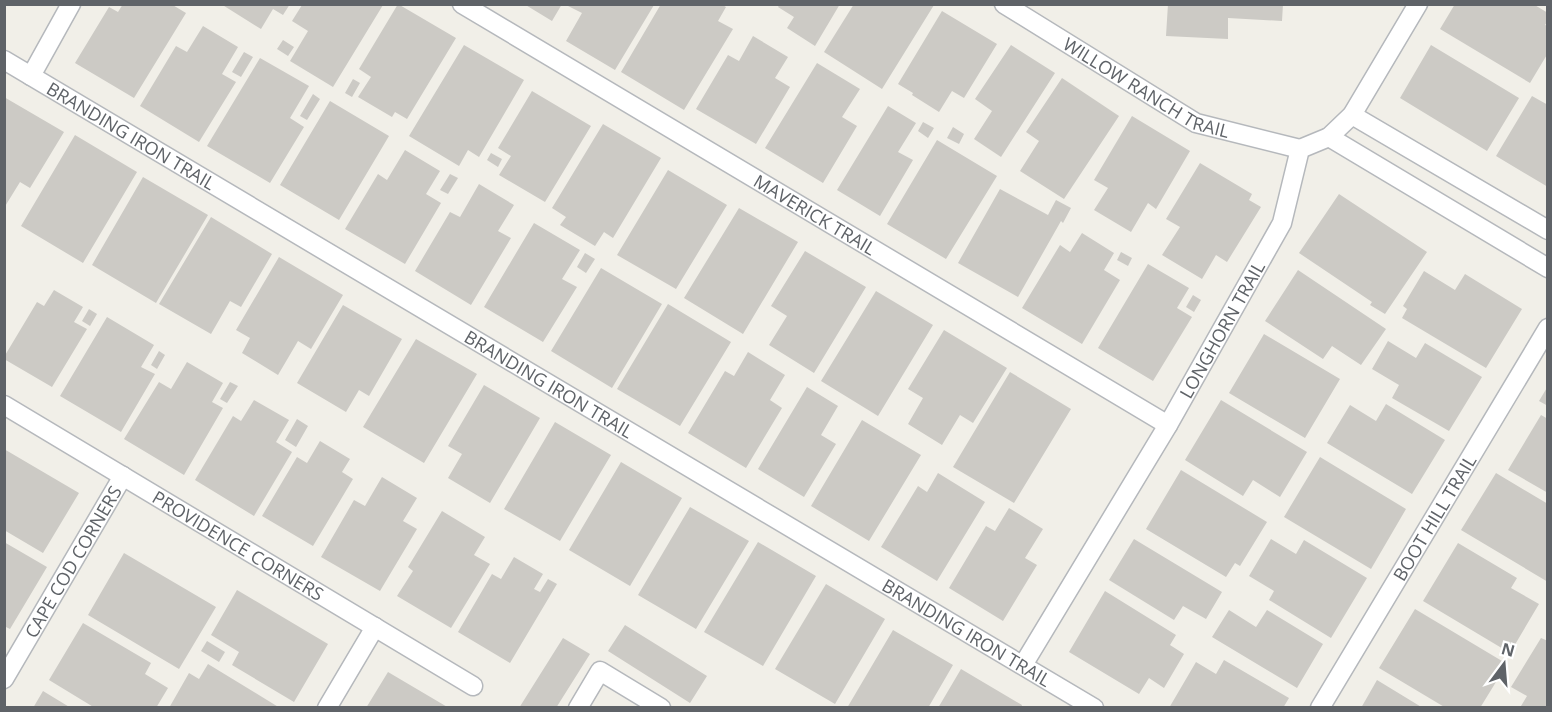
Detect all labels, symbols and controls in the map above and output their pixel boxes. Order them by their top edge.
street label: WILLOW RANCH TRAIL [1059,32,1232,143]
street label: BRANDING IRON TRAIL [42,76,220,195]
street label: MAVERICK TRAIL [749,169,881,260]
street label: LONGHORN TRAIL [1174,257,1270,402]
street label: BRANDING IRON TRAIL [460,325,638,443]
street label: BOOT HILL TRAIL [1387,450,1481,585]
street label: CAPE COD CORNERS [19,481,127,642]
street label: PROVIDENCE CORNERS [148,485,328,606]
street label: BRANDING IRON TRAIL [878,573,1056,692]
north arrow [1474,634,1534,694]
text: N [1499,637,1517,662]

